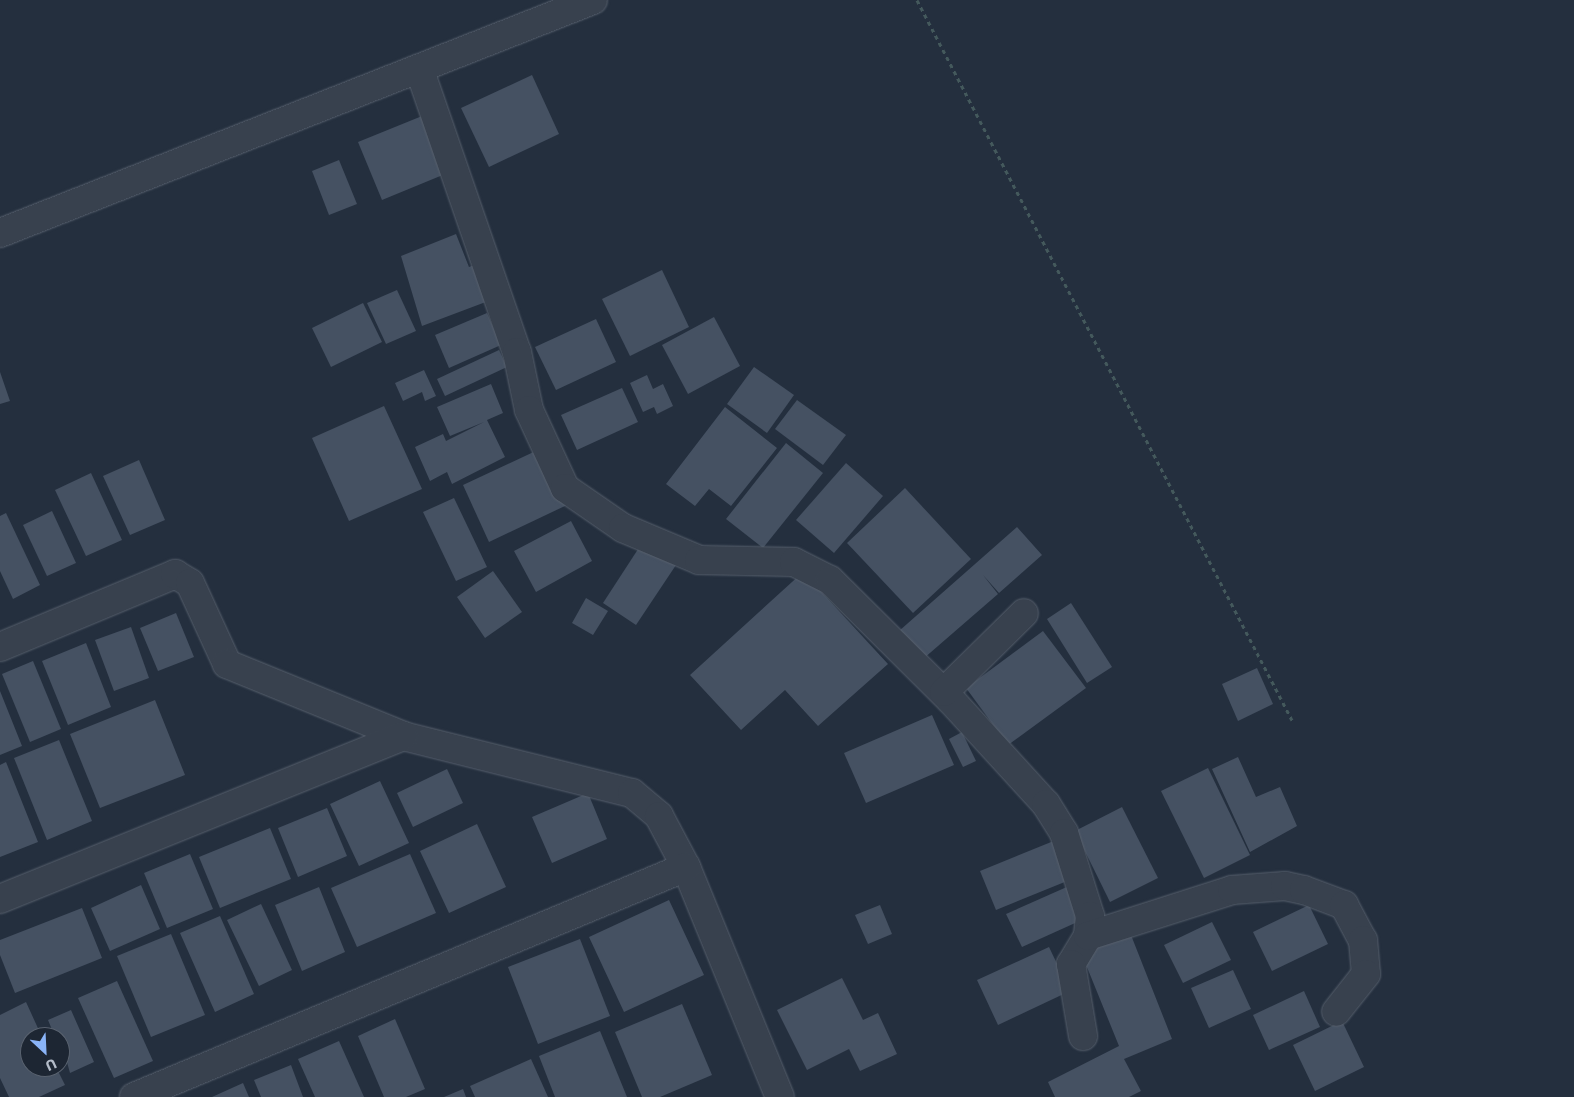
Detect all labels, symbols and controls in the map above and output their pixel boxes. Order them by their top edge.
north arrow [20,1027,70,1077]
text: U [43,1055,59,1075]

